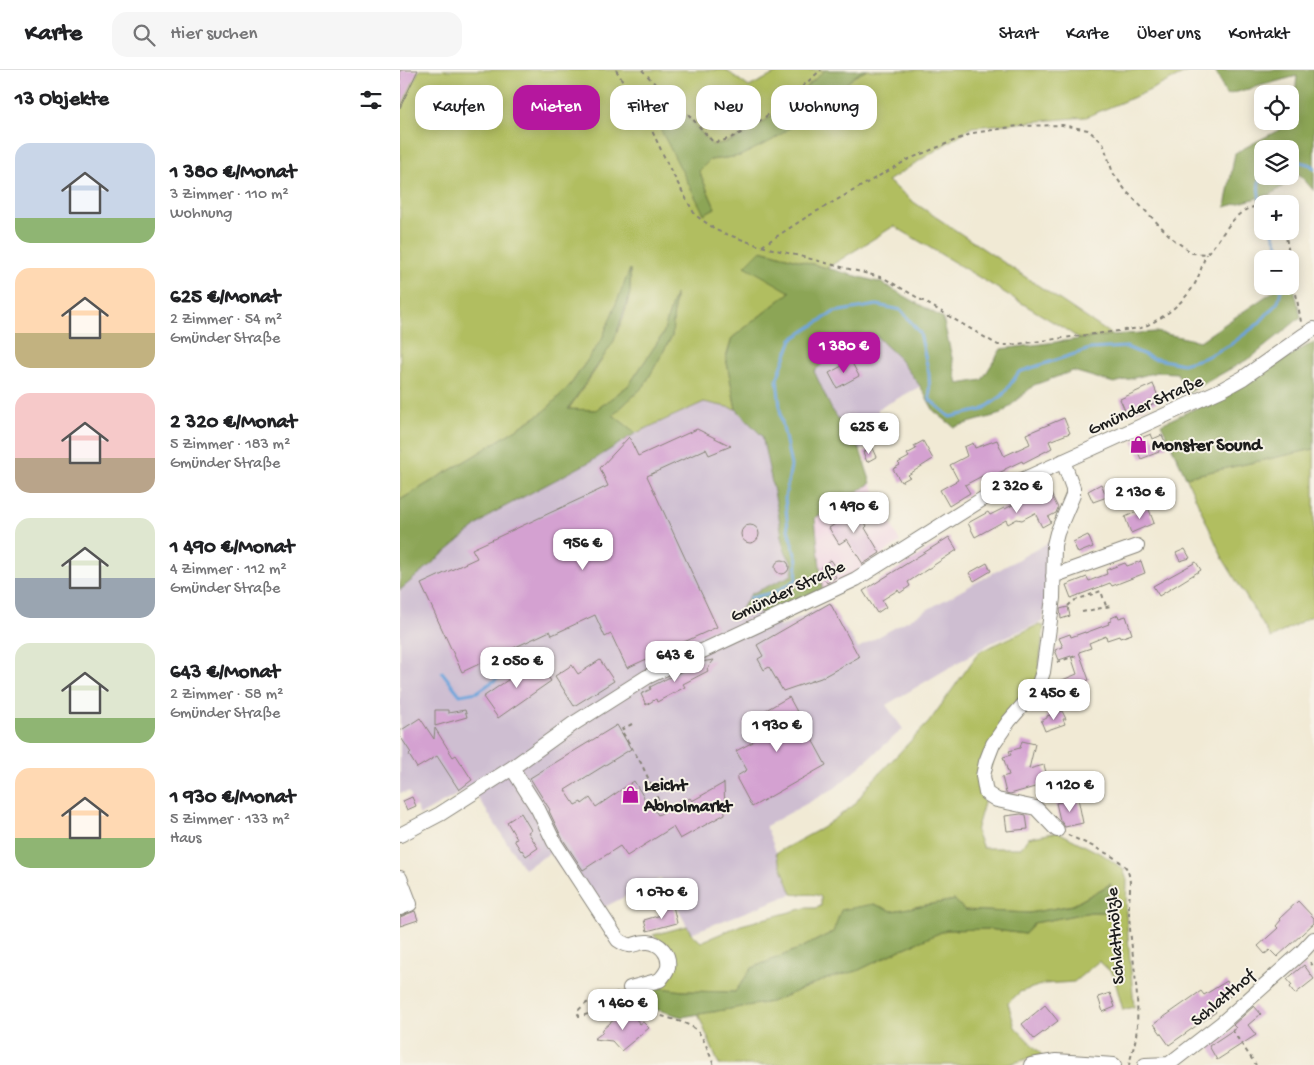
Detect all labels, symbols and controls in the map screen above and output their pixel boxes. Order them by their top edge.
search box [112,12,462,57]
text: Karte [25,20,82,49]
icon: search [130,21,158,49]
text: Hier suchen [170,23,258,46]
text: Start [999,24,1038,45]
text: Karte [1066,24,1109,45]
text: Über uns [1137,24,1200,45]
text: Kontakt [1228,24,1289,45]
chip: Kaufen [415,85,503,130]
chip: Mieten [513,85,600,130]
chip: Filter [610,85,686,130]
chip: Neu [696,85,761,130]
chip: Wohnung [771,85,877,130]
map controls [1254,85,1299,295]
button: locate [1254,85,1299,130]
icon: filters [357,86,385,114]
text: 13 Objekte [15,88,109,113]
button: layers [1254,140,1299,185]
text: 1 380 €/Monat [170,161,296,186]
icon: home [55,163,115,223]
text: 3 Zimmer · 110 m² [170,186,289,205]
button: + [1254,195,1299,240]
text: Wohnung [170,205,232,224]
button: − [1254,250,1299,295]
text: 625 €/Monat [170,286,280,311]
icon: home [55,288,115,348]
text: 2 Zimmer · 54 m² [170,311,282,330]
text: Gmünder Straße [170,330,280,349]
pin: 1 380 € [798,332,890,374]
text: 1 380 € [819,338,869,357]
street label: Gmünder Straße [1085,371,1208,441]
text: 2 320 €/Monat [170,411,297,436]
pin: 625 € [834,412,904,455]
icon: home [55,413,115,473]
text: 625 € [850,419,888,438]
shop icon: Monster Sound [1128,434,1148,454]
text: 5 Zimmer · 183 m² [170,436,290,455]
place label: Monster Sound [1152,436,1264,457]
text: Gmünder Straße [170,455,280,474]
pin: 2 320 € [971,472,1063,514]
text: 2 320 € [992,478,1042,497]
pin: 2 130 € [1094,478,1186,520]
text: 2 130 € [1116,484,1164,503]
pin: 1 490 € [808,492,900,534]
text: 1 490 € [830,498,878,517]
pin: 956 € [548,528,618,571]
text: 956 € [564,535,602,554]
text: 1 490 €/Monat [170,536,294,561]
icon: home [55,538,115,598]
street label: Gmünder Straße [727,556,849,628]
text: 4 Zimmer · 112 m² [170,561,287,580]
text: Gmünder Straße [170,580,280,599]
pin: 643 € [640,640,710,683]
pin: 2 050 € [471,646,563,689]
text: 643 € [656,647,694,666]
text: 2 050 € [491,653,543,672]
text: 643 €/Monat [170,661,280,686]
icon: home [55,663,115,723]
pin: 2 450 € [1008,678,1100,721]
text: 2 450 € [1029,685,1079,704]
text: 2 Zimmer · 58 m² [170,686,283,705]
text: Gmünder Straße [170,705,280,724]
pin: 1 930 € [731,710,823,753]
text: 1 930 € [753,717,801,736]
pin: 1 120 € [1024,770,1116,813]
place label: Leicht Abholmarkt [643,776,733,818]
text: 1 120 € [1047,777,1093,796]
shop icon: Leicht Abholmarkt [620,784,640,804]
text: 1 930 €/Monat [170,786,295,811]
icon: home [55,788,115,848]
text: 5 Zimmer · 133 m² [170,811,290,830]
text: Haus [170,830,201,849]
pin: 1 070 € [616,878,708,920]
text: 1 070 € [637,884,687,903]
street label: Schlatthölzle [1103,886,1130,985]
street label: Schlatthof [1187,965,1261,1032]
pin: 1 460 € [577,988,669,1031]
text: 1 460 € [599,995,647,1014]

